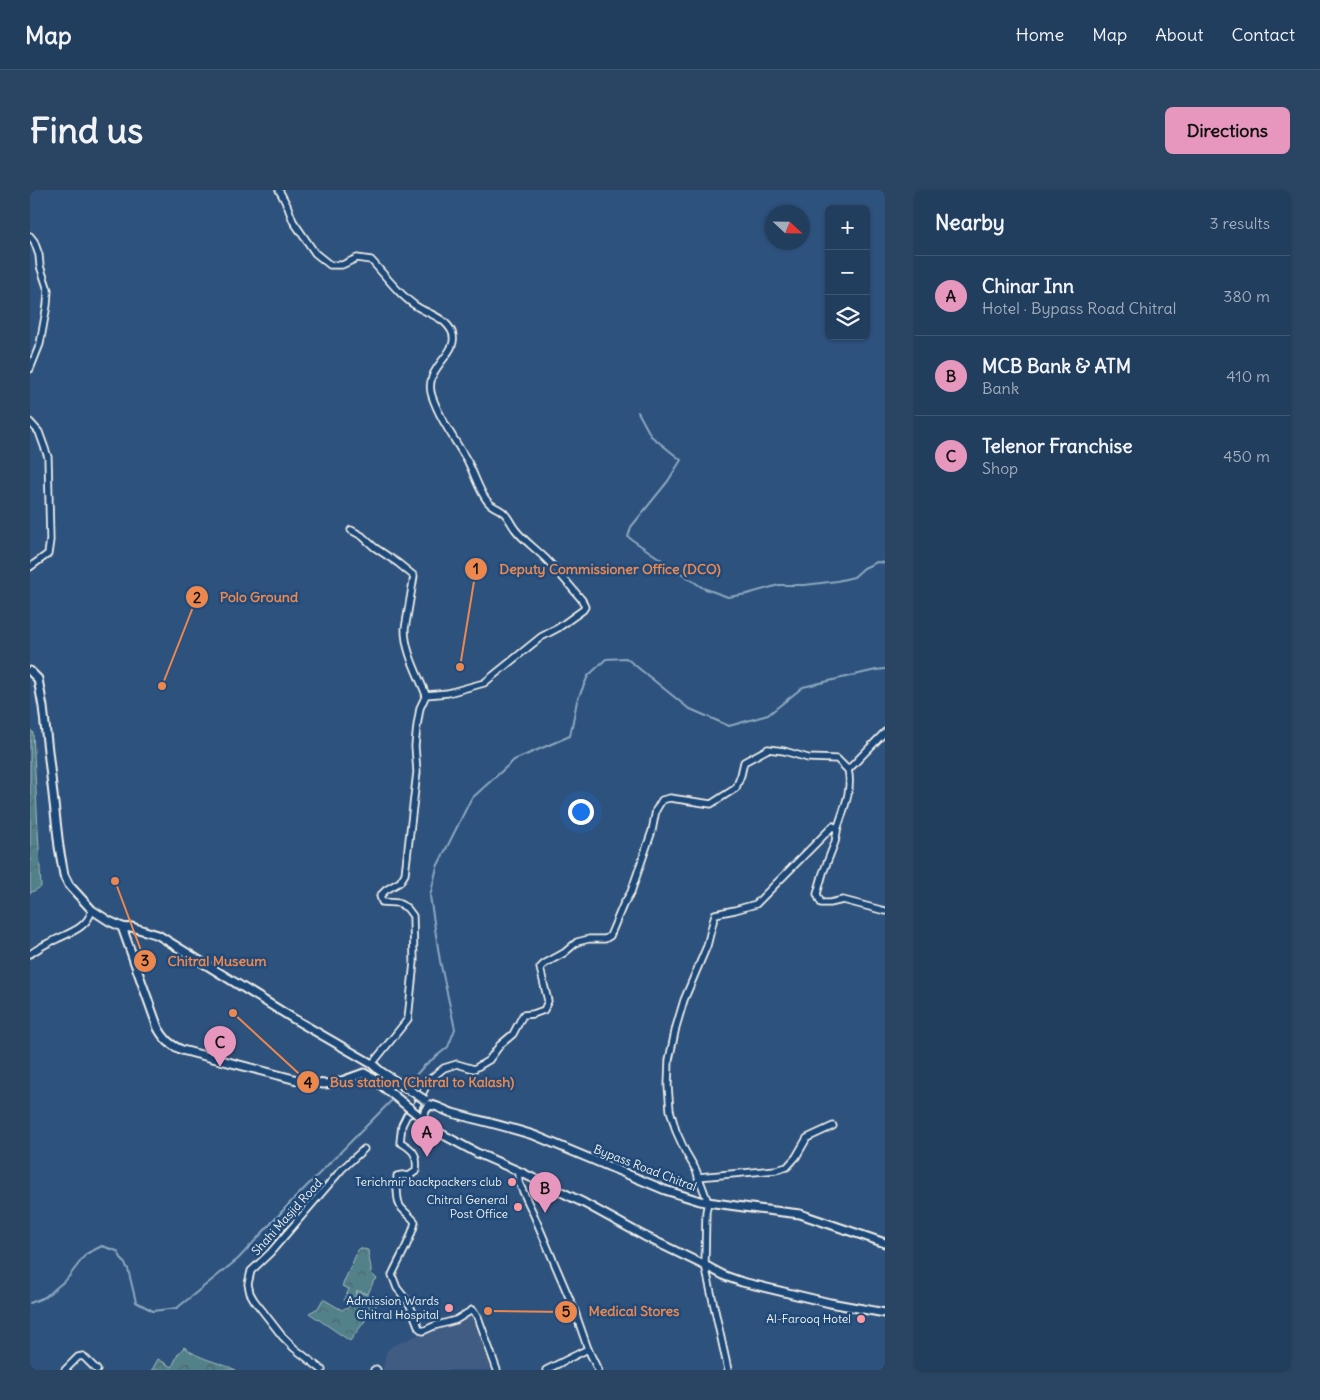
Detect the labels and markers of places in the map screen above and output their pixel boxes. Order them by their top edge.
callout: Deputy Commissioner Office (DCO) [464,554,730,583]
callout: Polo Ground [184,583,308,612]
callout: Chitral Museum [132,947,276,976]
pin: C [204,1026,236,1067]
callout: Bus station (Chitral to Kalash) [295,1068,524,1097]
pin: A [411,1116,443,1157]
pin: B [529,1172,561,1213]
place label: Terichmir backpackers club [355,1174,502,1189]
marker: Terichmir backpackers club [506,1176,518,1188]
place label: Chitral General Post Office [426,1192,508,1221]
marker: Chitral General Post Office [512,1201,524,1213]
place label: Admission Wards Chitral Hospital [346,1293,439,1322]
callout: Medical Stores [554,1297,690,1326]
marker: Admission Wards Chitral Hospital [443,1302,455,1314]
place label: Al-Farooq Hotel [766,1311,851,1326]
marker: Al-Farooq Hotel [855,1313,867,1325]

